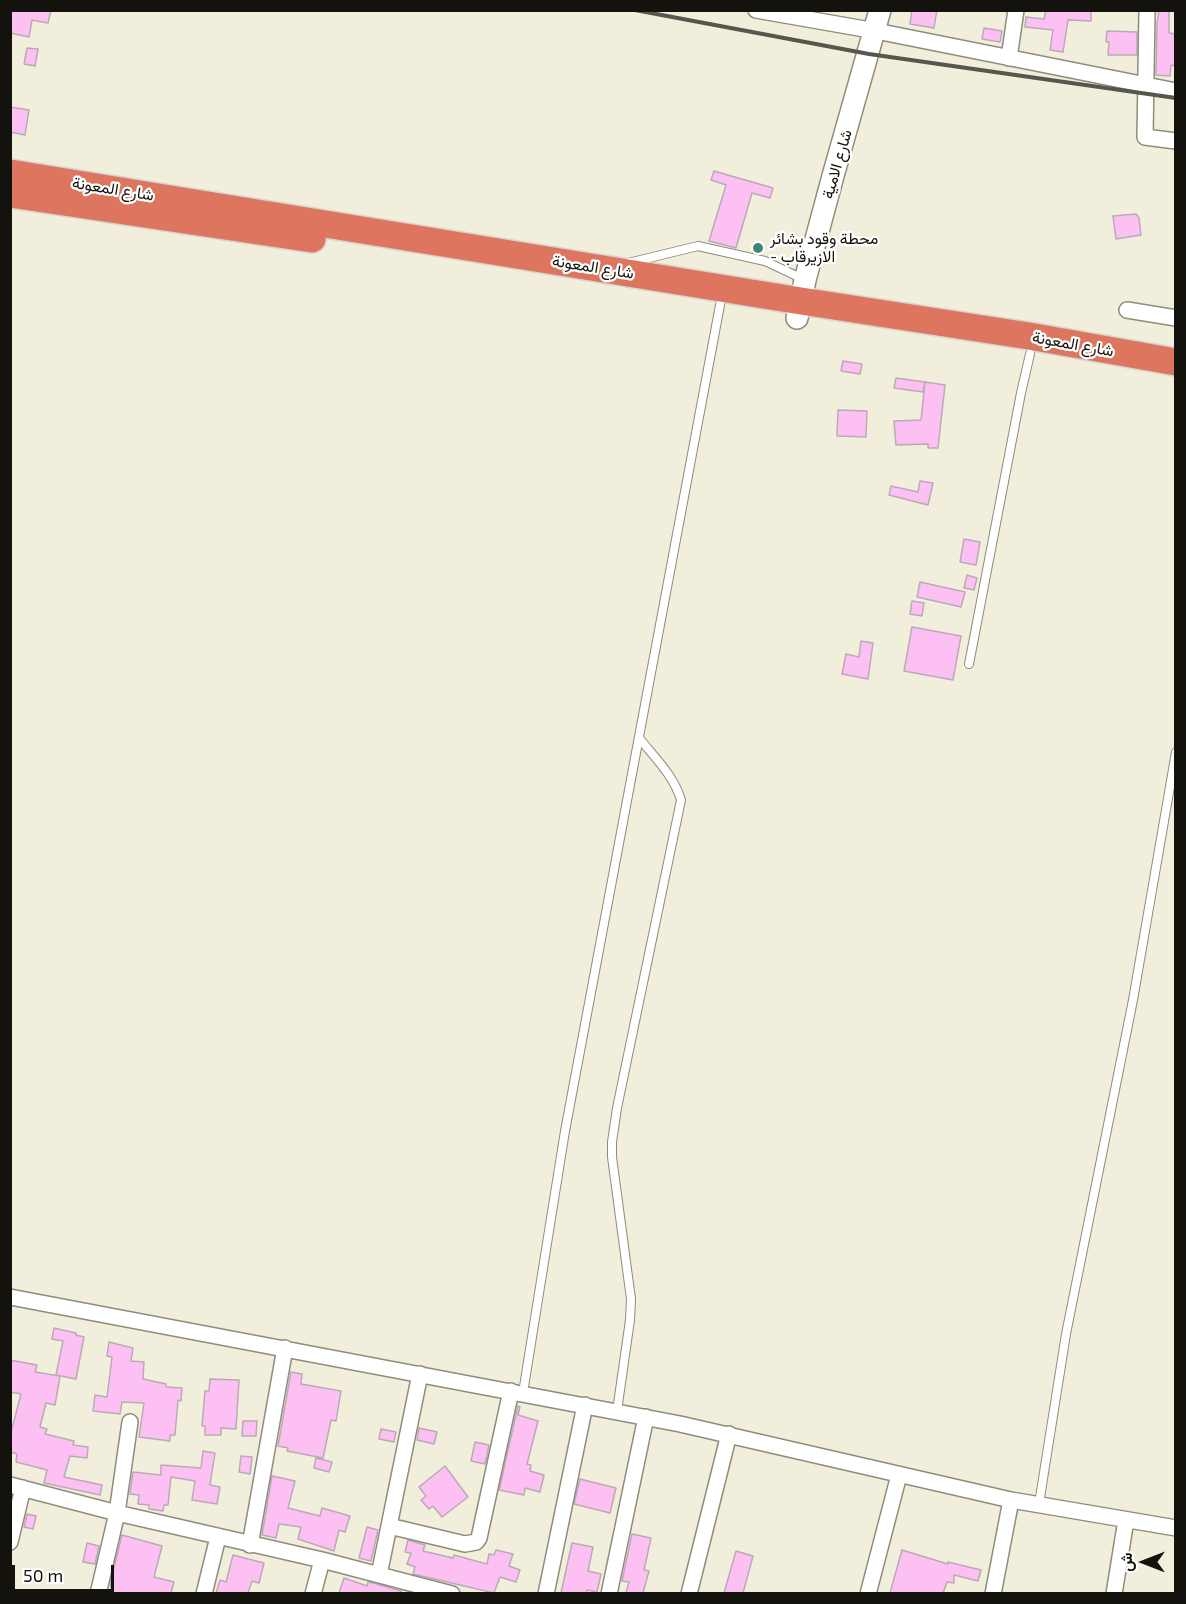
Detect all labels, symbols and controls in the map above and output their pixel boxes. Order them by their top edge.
street label: شارع الامية [818,127,856,201]
street label: شارع المعونة [71,173,155,205]
place label: محطة وقود بشائر - الازيرقاب [770,229,878,267]
marker: محطة وقود بشائر - الازيرقاب [751,241,765,255]
street label: شارع المعونة [551,251,635,283]
street label: شارع المعونة [1031,327,1115,361]
north arrow [1114,1532,1174,1592]
text: ش [1116,1552,1135,1572]
scale bar [15,1553,117,1591]
text: 50 m [23,1564,63,1586]

